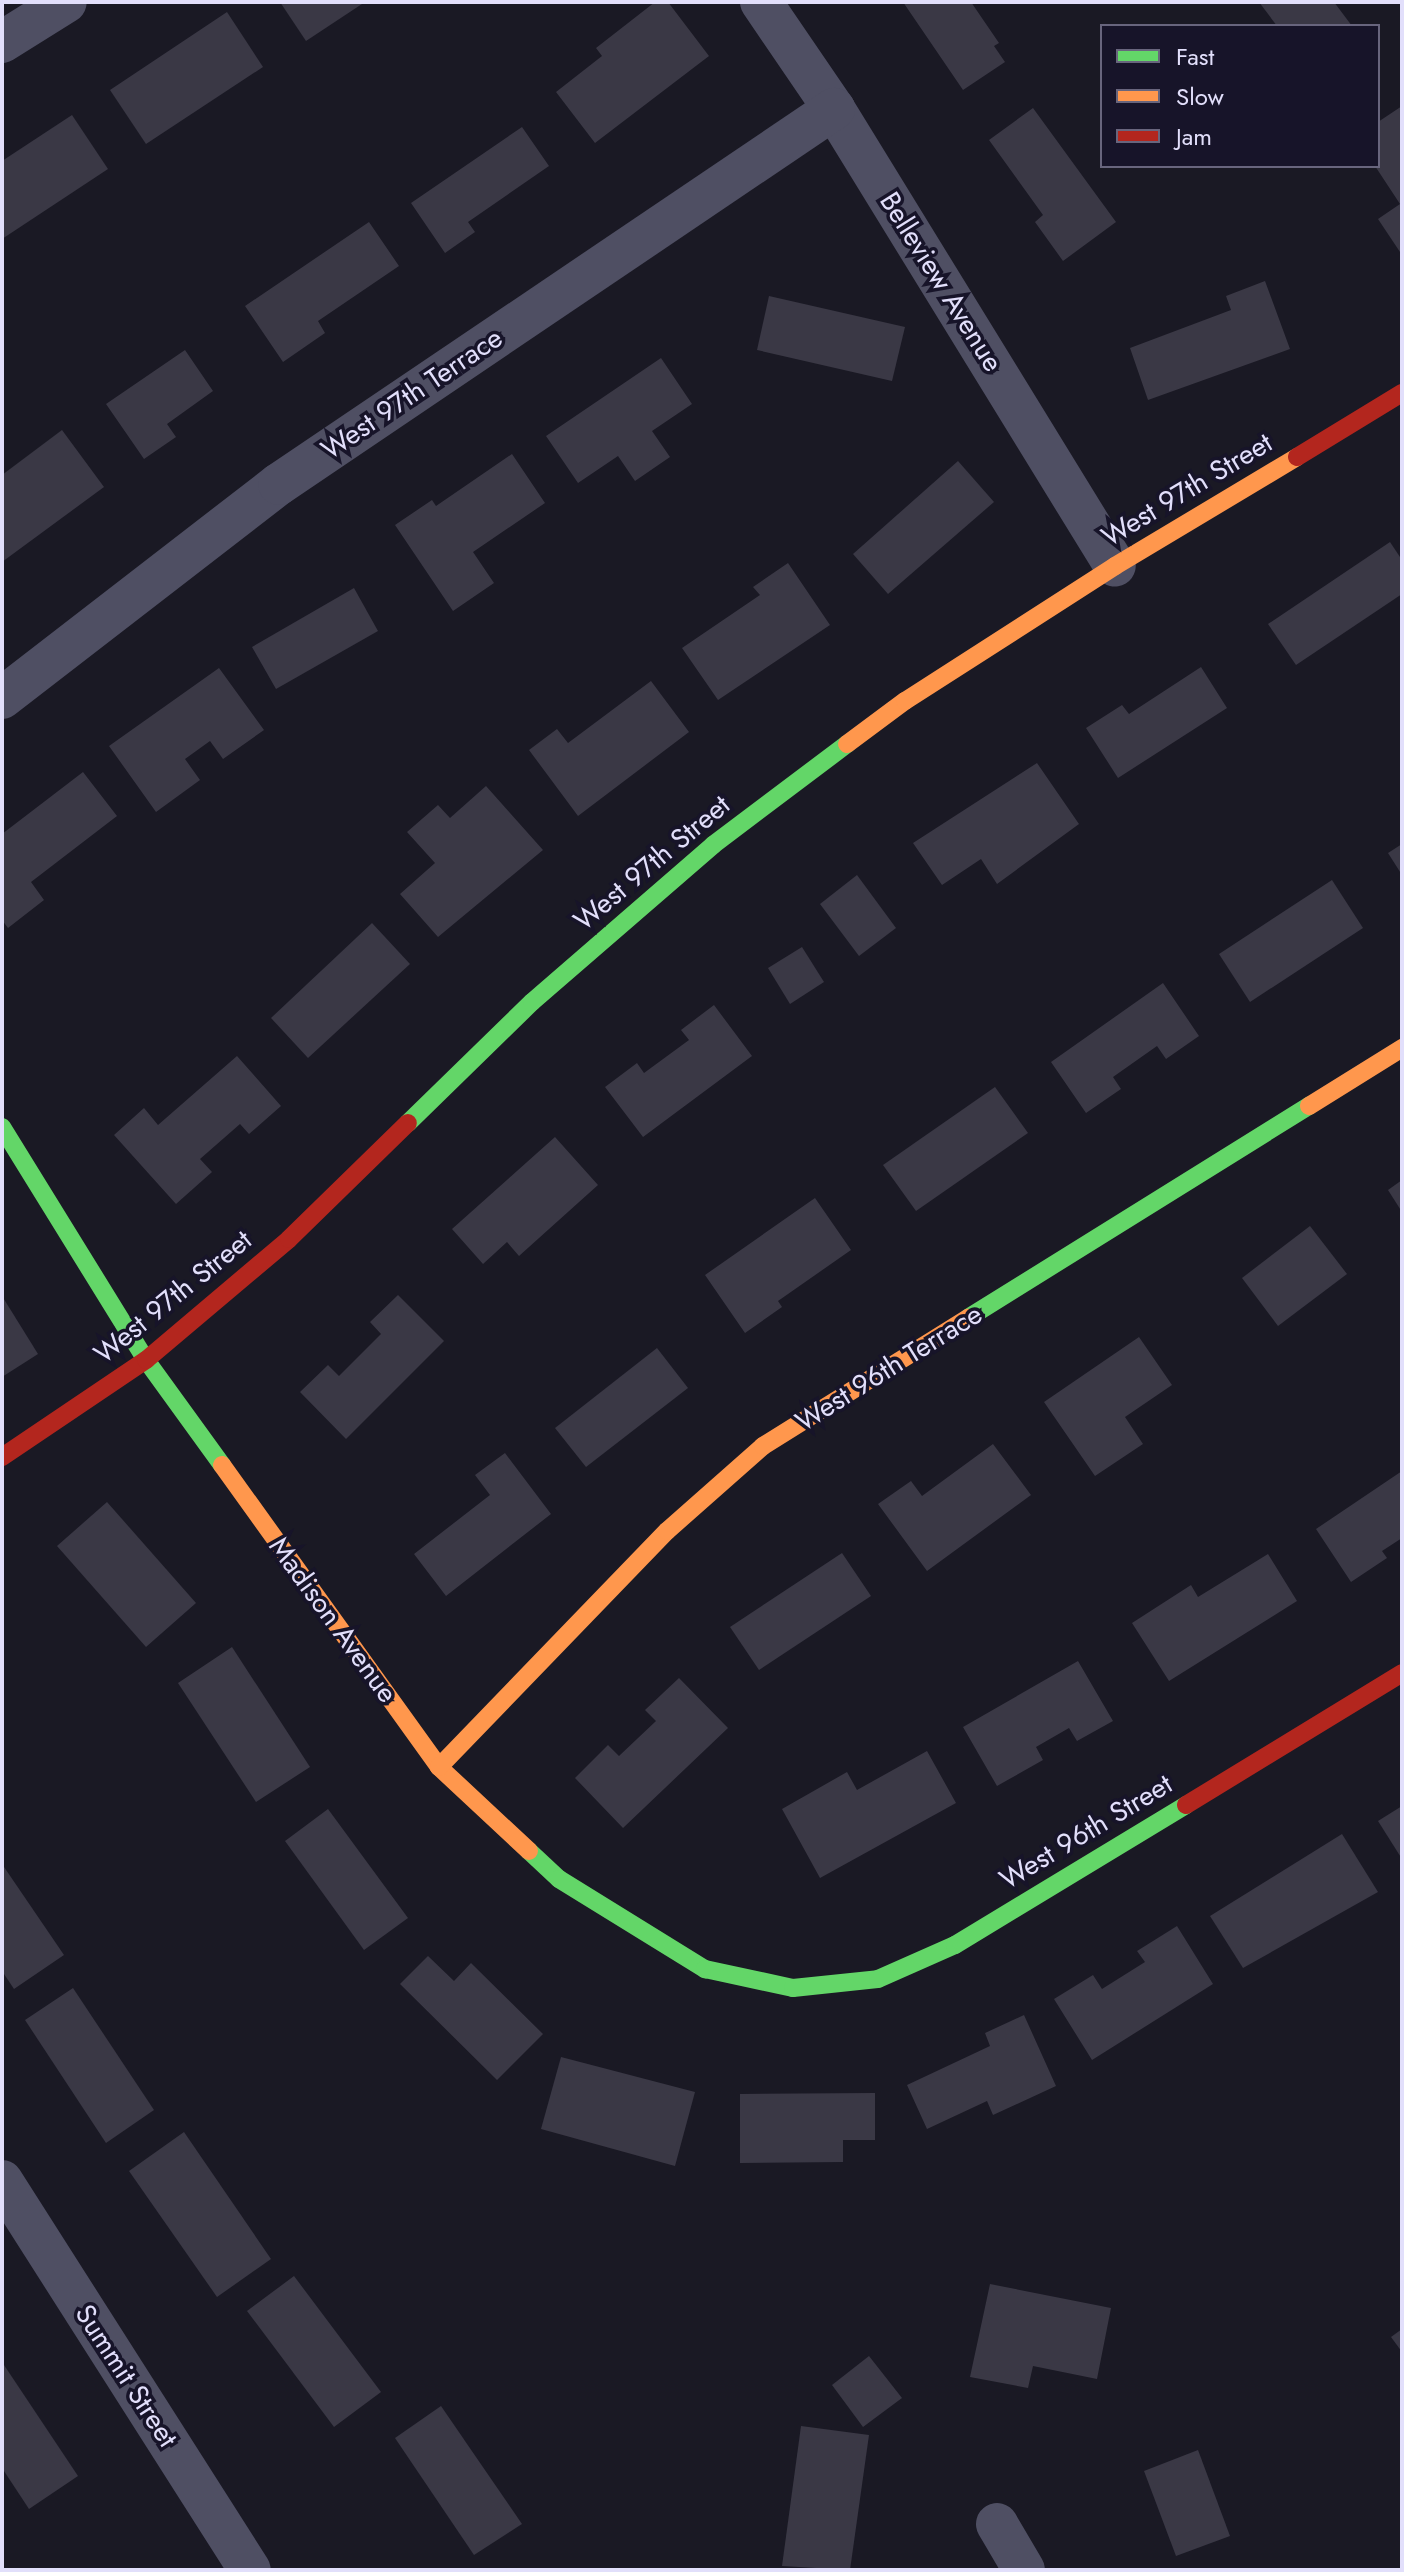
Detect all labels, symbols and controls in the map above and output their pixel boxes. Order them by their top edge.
legend [1100,24,1380,168]
text: Fast [1176,39,1214,74]
text: Slow [1176,79,1224,114]
text: Jam [1176,119,1212,154]
street label: Belleview Avenue [872,186,1010,378]
street label: West 97th Terrace [315,321,509,467]
street label: West 97th Street [1096,426,1278,554]
street label: West 97th Street [567,788,737,938]
street label: West 97th Street [87,1223,259,1371]
street label: West 96th Terrace [790,1297,988,1439]
street label: Madison Avenue [262,1531,404,1709]
street label: West 96th Street [994,1767,1178,1897]
street label: Summit Street [68,2299,184,2453]

